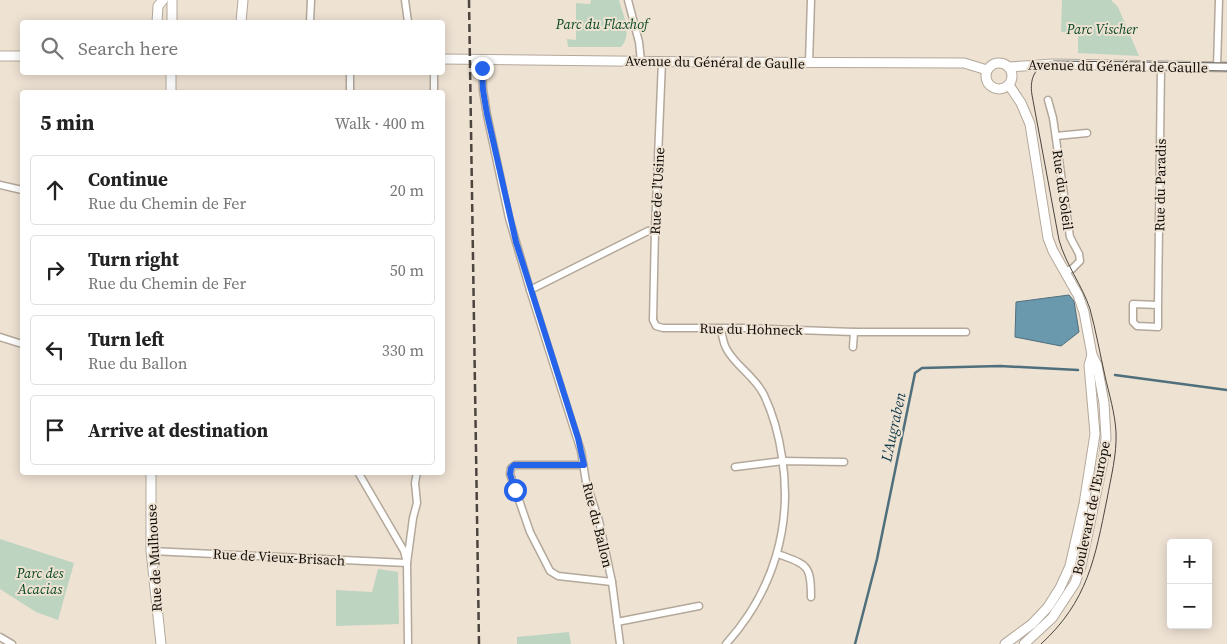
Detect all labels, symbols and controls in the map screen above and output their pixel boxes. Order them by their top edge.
park label: Parc du Flaxhof [555,14,651,34]
park label: Parc Vischer [1065,19,1138,39]
search box [20,20,445,75]
icon: search [38,34,66,62]
text: Search here [78,35,178,61]
street label: Avenue du Général de Gaulle [625,50,805,74]
street label: Avenue du Général de Gaulle [1028,54,1208,78]
route end [471,57,494,80]
text: 5 min [40,108,95,137]
text: Walk · 400 m [335,112,425,134]
street label: Rue du Paradis [1149,138,1171,232]
street label: Rue de l'Usine [645,147,669,235]
street label: Rue du Soleil [1047,149,1079,231]
text: Continue [88,166,168,192]
icon: ahead [41,176,69,204]
text: 20 m [390,179,424,201]
text: Rue du Chemin de Fer [88,192,246,214]
text: Turn right [88,246,179,272]
icon: right [41,256,69,284]
text: 50 m [390,259,424,281]
text: Rue du Chemin de Fer [88,272,246,294]
street label: Rue du Hohneck [699,318,803,340]
text: Turn left [88,326,164,352]
icon: left [41,336,69,364]
text: 330 m [382,339,424,361]
text: Rue du Ballon [88,352,188,374]
water label: L'Augraben [875,390,911,465]
icon: arrive [41,416,69,444]
text: Arrive at destination [88,417,268,443]
street label: Boulevard de l'Europe [1067,439,1115,577]
route start [504,479,527,502]
street label: Rue du Ballon [578,480,618,570]
street label: Rue de Mulhouse [141,504,167,612]
map controls [1167,539,1212,629]
button: + [1167,539,1212,584]
street label: Rue de Vieux-Brisach [212,544,346,570]
park label: Parc des Acacias [15,563,65,599]
button: − [1167,584,1212,629]

